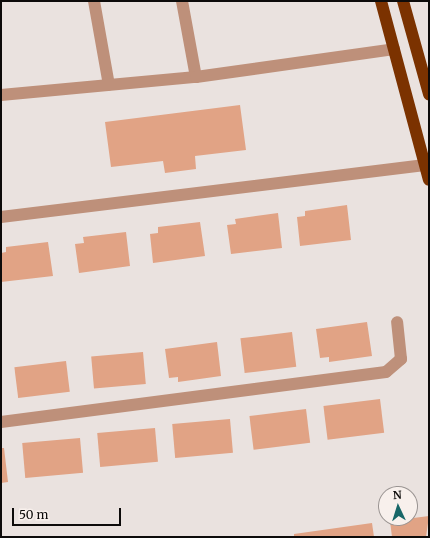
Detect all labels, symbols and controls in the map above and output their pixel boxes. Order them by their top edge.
north arrow [378,486,418,526]
text: N [392,488,402,502]
scale bar [14,500,123,526]
text: 50 m [19,507,48,522]

